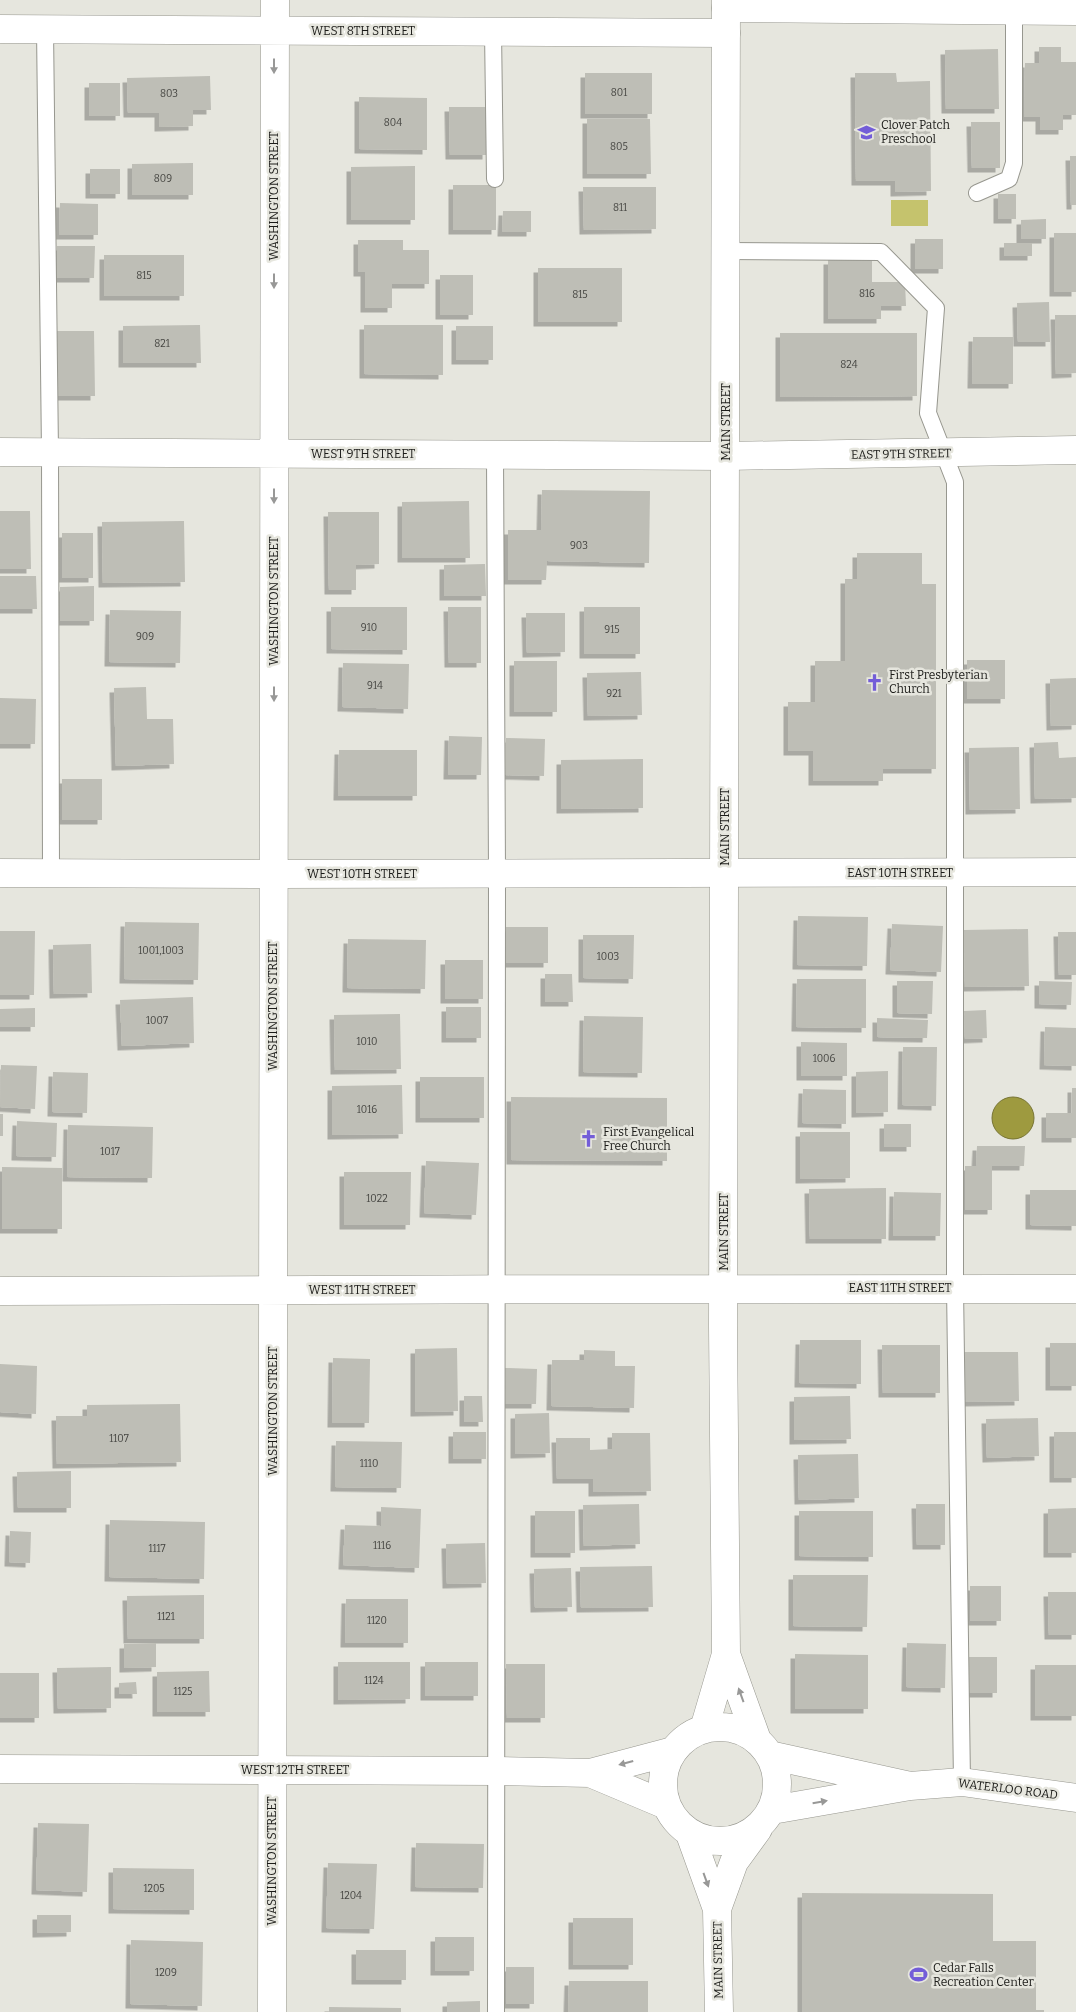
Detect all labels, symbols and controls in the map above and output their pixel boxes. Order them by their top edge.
street label: WEST 8TH STREET [311,24,415,38]
one-way arrow [270,58,278,74]
house number: 801 [611,87,627,99]
house number: 803 [160,88,178,100]
house number: 804 [384,117,402,129]
place label: Clover Patch Preschool [881,118,950,146]
school or university icon: Clover Patch Preschool [857,122,877,142]
street label: WASHINGTON STREET [267,132,281,260]
house number: 805 [610,141,628,153]
house number: 809 [154,173,172,185]
house number: 811 [613,202,627,214]
house number: 815 [136,270,152,282]
one-way arrow [270,273,278,289]
house number: 816 [859,288,875,300]
house number: 815 [572,289,588,301]
house number: 821 [154,338,170,350]
house number: 824 [840,359,858,371]
street label: MAIN STREET [719,383,733,461]
street label: EAST 9TH STREET [851,446,951,462]
street label: WEST 9TH STREET [311,447,415,461]
one-way arrow [270,488,278,504]
street label: WASHINGTON STREET [267,537,281,665]
house number: 903 [570,540,588,552]
house number: 910 [361,622,377,634]
house number: 915 [604,624,620,636]
house number: 909 [136,631,154,643]
place label: First Presbyterian Church [889,668,988,696]
church icon: First Presbyterian Church [865,672,885,692]
house number: 914 [367,680,383,692]
one-way arrow [270,686,278,702]
house number: 921 [606,688,622,700]
street label: MAIN STREET [718,788,732,866]
street label: EAST 10TH STREET [847,866,953,880]
street label: WEST 10TH STREET [307,867,417,881]
street label: WASHINGTON STREET [266,942,280,1070]
house number: 1001,1003 [138,945,184,957]
house number: 1003 [597,951,620,963]
house number: 1007 [146,1015,168,1027]
house number: 1010 [357,1036,377,1048]
house number: 1006 [813,1053,836,1065]
house number: 1016 [357,1104,377,1116]
place label: First Evangelical Free Church [603,1125,695,1153]
church icon: First Evangelical Free Church [579,1129,599,1149]
house number: 1017 [100,1146,120,1158]
house number: 1022 [366,1193,388,1205]
street label: MAIN STREET [717,1193,731,1271]
street label: EAST 11TH STREET [848,1281,952,1295]
street label: WEST 11TH STREET [308,1283,416,1297]
street label: WASHINGTON STREET [266,1347,280,1475]
house number: 1107 [109,1433,129,1445]
house number: 1110 [360,1458,378,1470]
house number: 1116 [373,1540,391,1552]
house number: 1117 [148,1543,166,1555]
house number: 1121 [157,1611,175,1623]
house number: 1120 [367,1615,387,1627]
house number: 1124 [364,1675,384,1687]
house number: 1125 [174,1686,192,1698]
one-way arrow [737,1687,744,1702]
one-way arrow [618,1760,633,1768]
street label: WEST 12TH STREET [241,1763,349,1777]
street label: WATERLOO ROAD [957,1776,1059,1802]
street label: WASHINGTON STREET [265,1797,279,1925]
one-way arrow [812,1797,828,1805]
one-way arrow [703,1872,710,1887]
house number: 1205 [143,1883,165,1895]
house number: 1204 [340,1890,362,1902]
street label: MAIN STREET [710,1921,726,1999]
place label: Cedar Falls Recreation Center [933,1961,1034,1989]
sports icon: Cedar Falls Recreation Center [909,1965,929,1985]
house number: 1209 [155,1967,177,1979]

